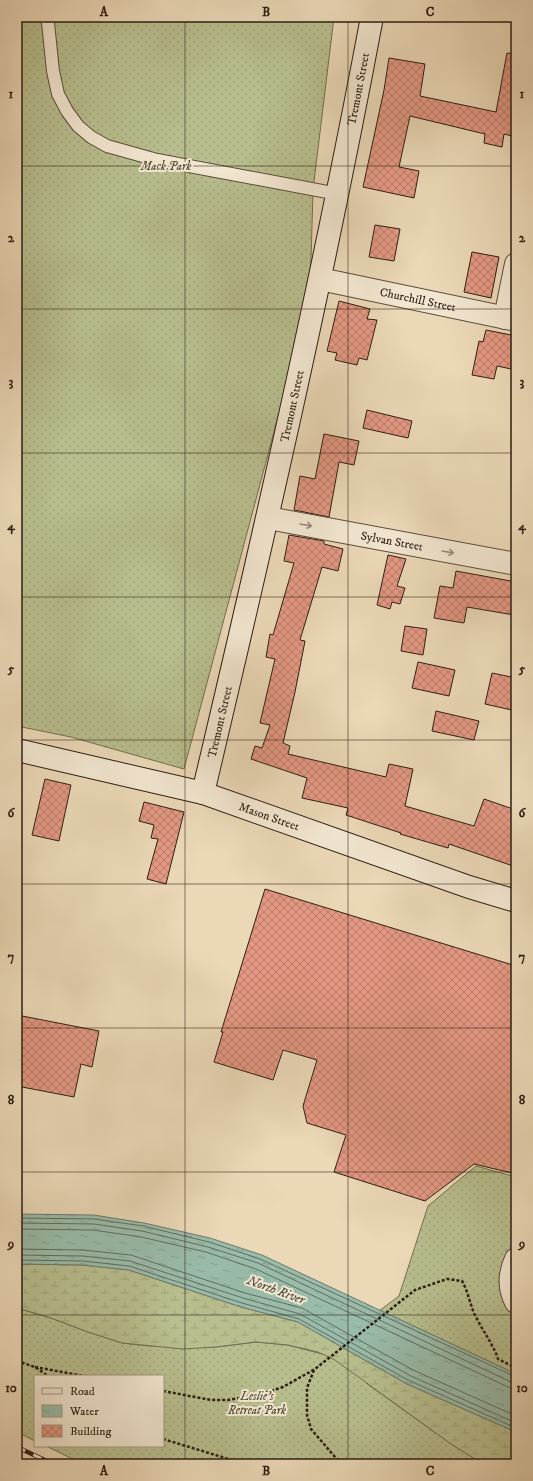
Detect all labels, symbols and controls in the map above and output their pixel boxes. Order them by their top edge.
text: A [99,4,109,20]
text: B [262,4,270,20]
text: C [426,4,435,20]
street label: Tremont Street [344,51,373,126]
text: 1 [9,86,14,102]
text: 1 [520,86,525,102]
park label: Mack Park [140,159,191,174]
text: 2 [8,230,15,246]
text: 2 [519,230,526,246]
street label: Churchill Street [379,284,457,315]
street label: Tremont Street [277,369,307,443]
text: 3 [9,374,14,390]
text: 3 [520,374,525,390]
text: 4 [6,518,15,535]
text: 4 [517,518,526,535]
one-way arrow [299,522,312,530]
street label: Sylvan Street [360,528,424,554]
one-way arrow [441,548,454,556]
text: 5 [7,661,15,677]
text: 5 [518,661,526,677]
street label: Tremont Street [204,684,235,759]
street label: Mason Street [237,799,302,834]
text: 6 [8,805,16,821]
text: 6 [519,805,527,821]
text: 7 [8,949,15,965]
text: 7 [519,949,526,965]
text: 8 [8,1092,15,1108]
text: 8 [519,1092,526,1108]
text: 9 [7,1236,14,1252]
text: 9 [518,1236,525,1252]
water label: North River [244,1272,308,1308]
legend [34,1375,164,1447]
text: 10 [5,1380,17,1396]
text: 10 [516,1380,528,1396]
text: Road [70,1384,95,1399]
park label: Leslie's Retreat Park [227,1389,286,1418]
text: Water [69,1404,99,1419]
text: Building [70,1424,111,1439]
text: A [99,1463,109,1479]
text: B [262,1463,270,1479]
text: C [426,1463,435,1479]

